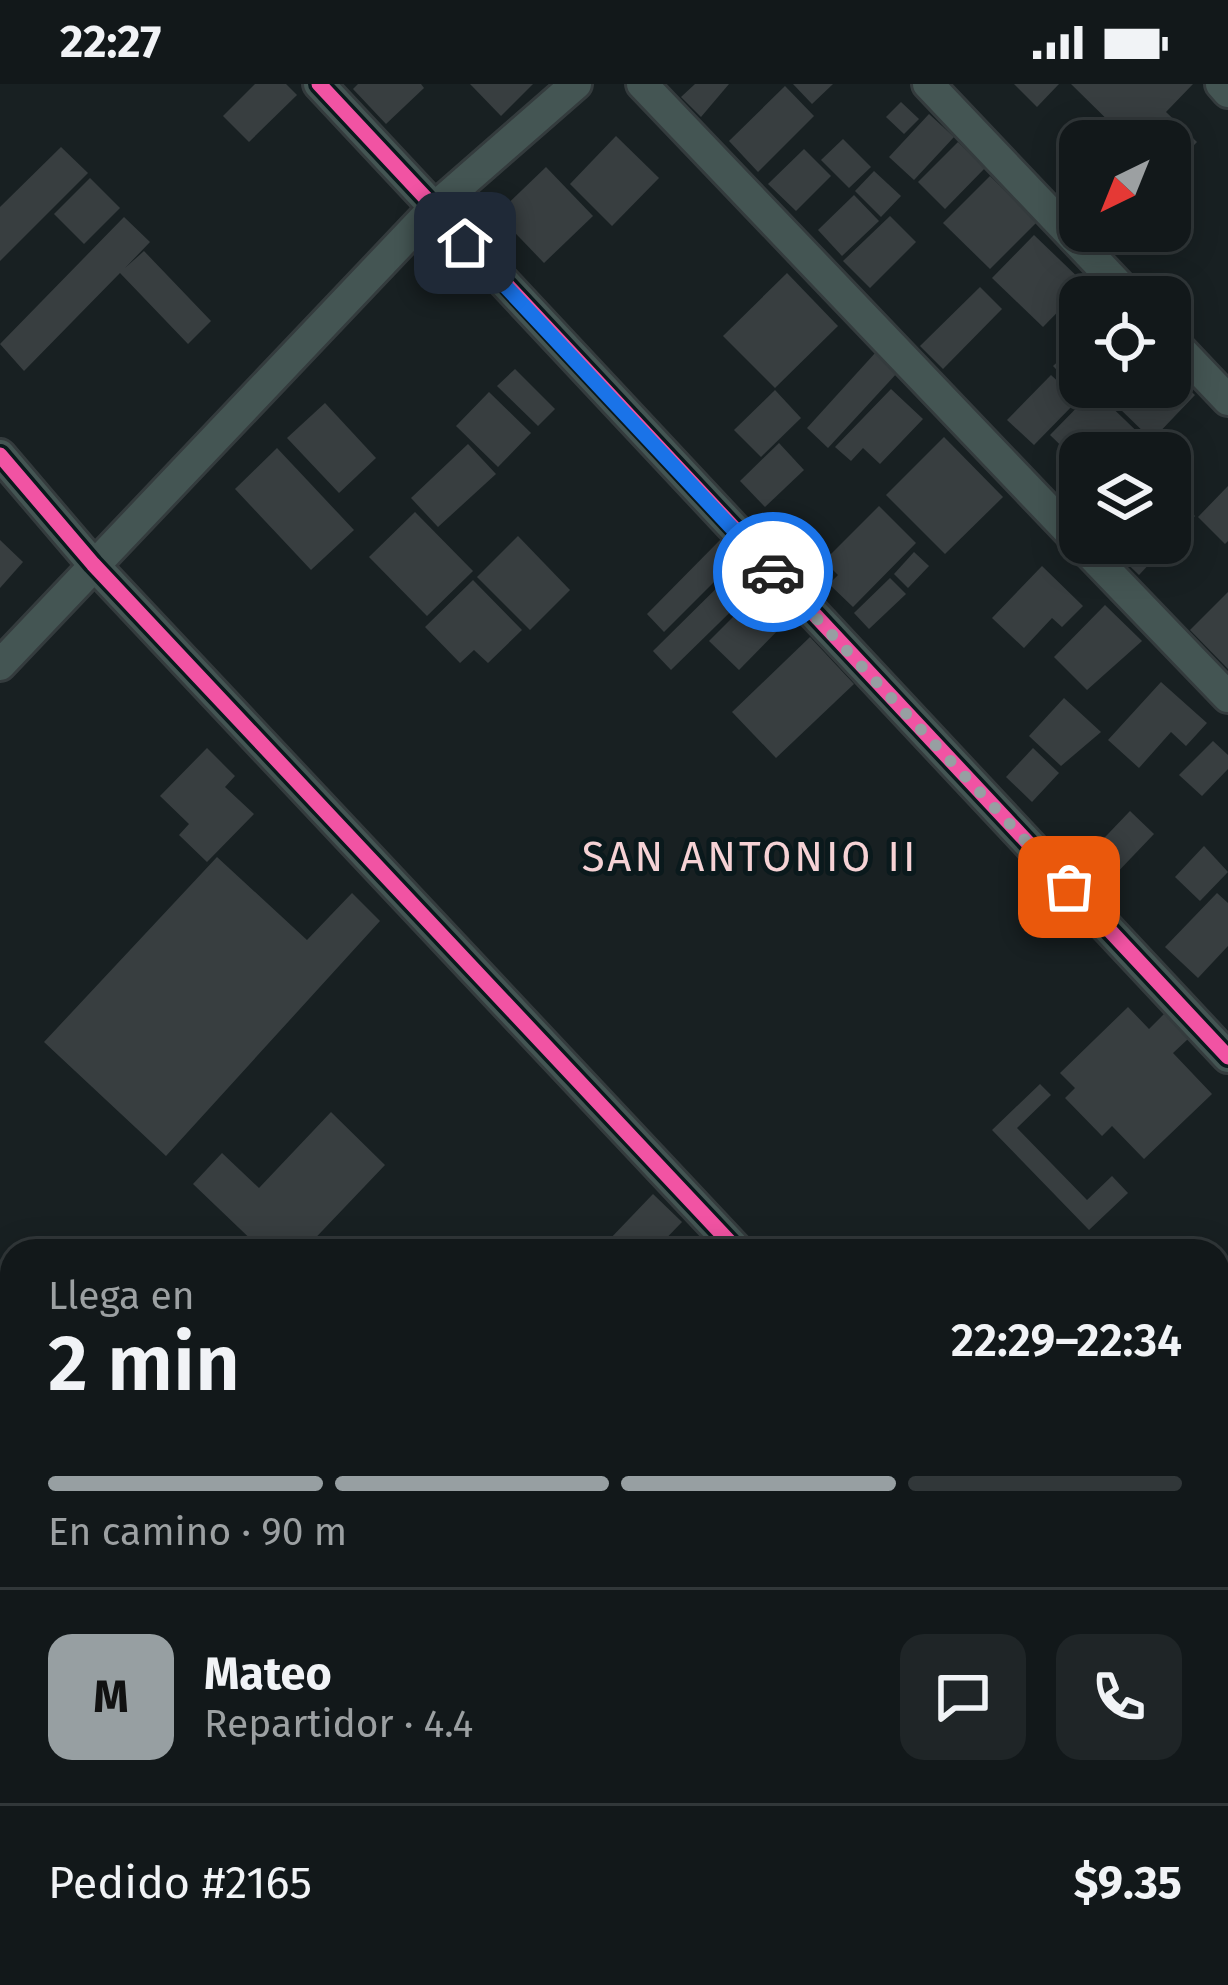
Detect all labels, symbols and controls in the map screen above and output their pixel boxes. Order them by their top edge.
text: 22:27 [60,15,161,69]
north arrow [1059,120,1191,252]
map controls [1059,120,1191,564]
pin [414,192,516,294]
icon: home [432,210,498,276]
button: locate [1059,276,1191,408]
button: layers [1059,432,1191,564]
courier [713,512,833,632]
icon: car [740,539,806,605]
district label: SAN ANTONIO II [582,832,918,882]
pin [1018,836,1120,938]
icon: bag [1036,854,1102,920]
text: Llega en [48,1273,195,1319]
text: 22:29–22:34 [951,1314,1182,1368]
text: 2 min [48,1317,240,1411]
text: En camino · 90 m [48,1509,347,1555]
button: chat [900,1634,1026,1760]
button: phone [1056,1634,1182,1760]
text: Mateo [204,1647,332,1701]
text: M [93,1670,129,1724]
text: Repartidor · 4.4 [204,1701,473,1747]
text: Pedido #2165 [48,1856,312,1910]
text: $9.35 [1074,1856,1182,1910]

